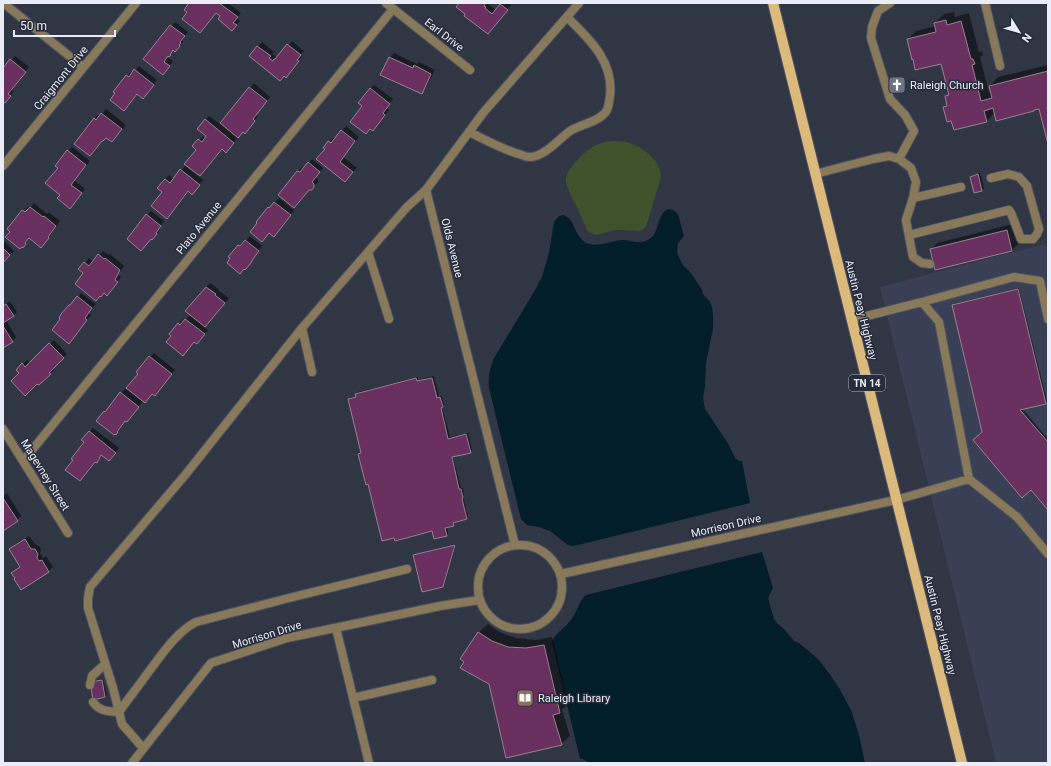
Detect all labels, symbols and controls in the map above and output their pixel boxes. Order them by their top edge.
scale bar [14,12,115,38]
north arrow [999,12,1039,52]
street label: Earl Drive [422,16,466,54]
text: 50 m [20,19,47,33]
text: N [1019,31,1034,45]
street label: Craigmont Drive [31,43,91,113]
church icon: Raleigh Church [887,75,907,95]
place label: Raleigh Church [910,79,984,92]
street label: Plato Avenue [174,199,224,257]
street label: Olds Avenue [438,217,466,279]
street label: Austin Peay Highway [842,259,880,362]
road number: TN 14 [849,375,885,391]
street label: Magevney Street [18,437,72,513]
street label: Morrison Drive [690,512,762,540]
street label: Austin Peay Highway [921,574,959,677]
street label: Morrison Drive [231,618,303,652]
library icon: Raleigh Library [515,688,535,708]
place label: Raleigh Library [538,692,611,705]

